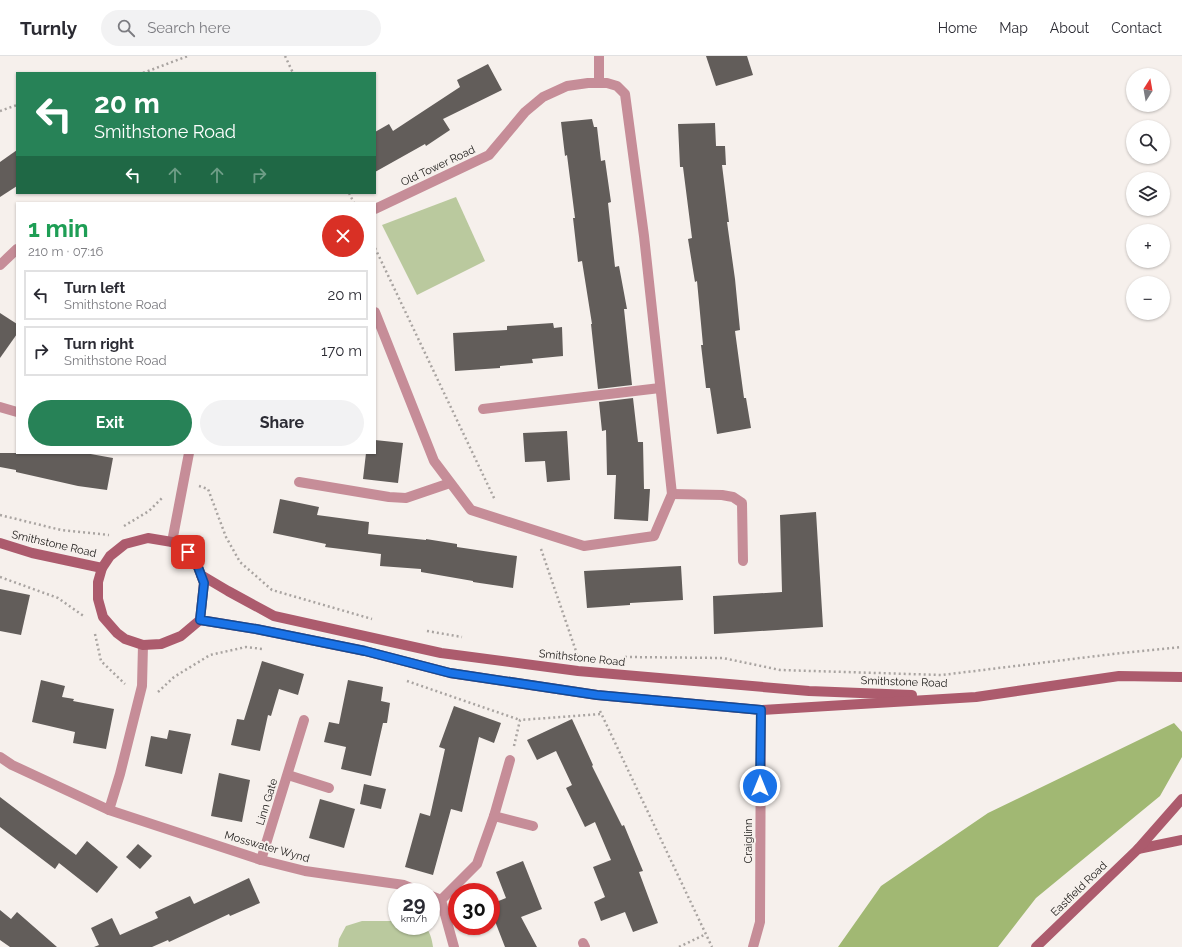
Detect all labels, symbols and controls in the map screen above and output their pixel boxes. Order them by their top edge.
search box [101,10,381,46]
text: Turnly [20,17,77,39]
icon: search [115,17,137,39]
text: Search here [147,19,231,37]
text: Home [938,20,977,36]
text: Map [999,20,1028,36]
text: About [1050,20,1089,36]
text: Contact [1111,20,1162,36]
north arrow [1126,68,1170,112]
map controls [1126,68,1170,320]
text: 20 m [94,87,160,120]
icon: left [28,88,80,140]
button: search [1126,120,1170,164]
text: Smithstone Road [94,121,236,142]
street label: Old Tower Road [399,143,477,189]
icon: left [122,164,144,186]
icon: ahead [164,164,186,186]
icon: ahead [206,164,228,186]
icon: right [248,164,270,186]
button: layers [1126,172,1170,216]
text: 1 min [28,214,89,243]
button: close [322,215,364,257]
button: + [1126,224,1170,268]
text: 210 m · 07:16 [28,244,103,259]
button: − [1126,276,1170,320]
text: Turn left [64,279,125,297]
icon: left [30,284,52,306]
text: 20 m [327,286,362,304]
text: Smithstone Road [64,297,167,312]
text: Turn right [64,335,134,353]
icon: right [30,340,52,362]
text: 170 m [321,342,362,360]
text: Smithstone Road [64,353,167,368]
button: Exit [28,400,192,446]
button: Share [200,400,364,446]
street label: Smithstone Road [10,528,98,560]
pin [171,535,205,569]
icon: arrive [177,541,199,563]
street label: Smithstone Road [538,647,626,669]
street label: Smithstone Road [860,674,948,690]
position arrow [739,765,781,807]
street label: Linn Gate [254,776,280,827]
street label: Craiglinn [742,819,755,863]
street label: Mosswater Wynd [223,829,311,865]
street label: Eastfield Road [1048,859,1110,919]
speed limit sign: 30 [448,883,500,935]
text: 29 [402,892,426,916]
text: km/h [401,913,427,924]

